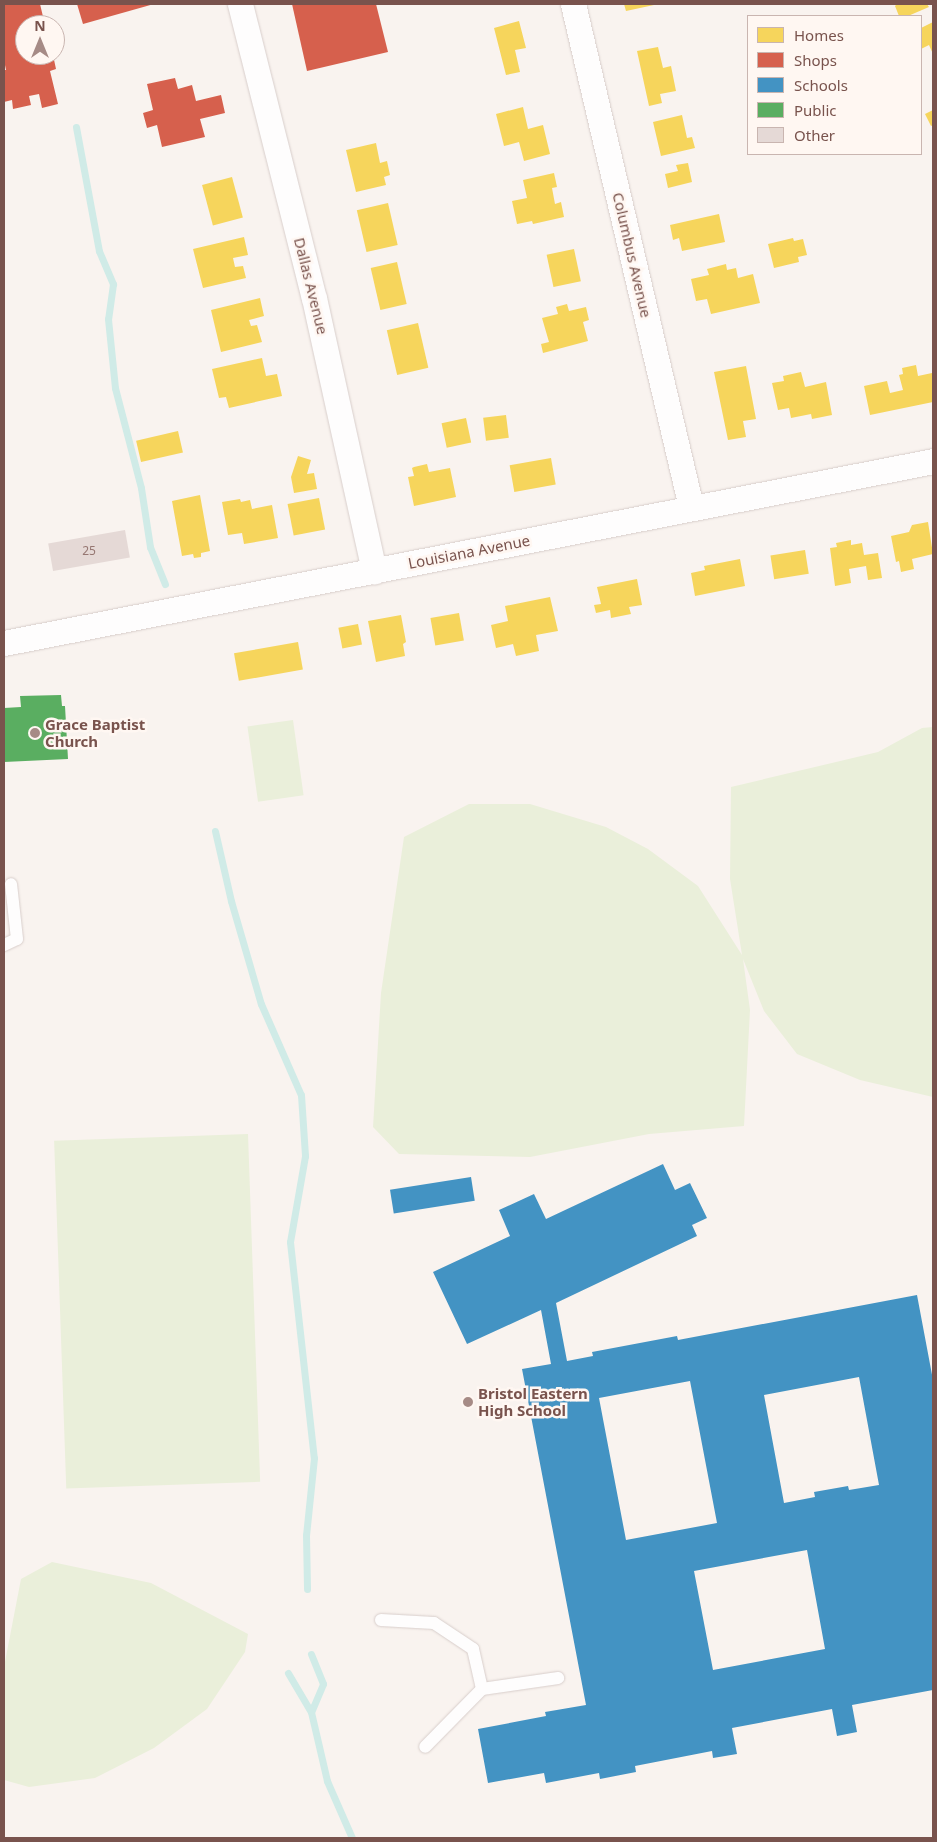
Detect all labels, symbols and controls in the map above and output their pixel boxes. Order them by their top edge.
north arrow [15,15,65,65]
legend [747,15,922,155]
text: N [34,16,46,35]
text: Homes [794,25,844,45]
text: Shops [794,50,837,70]
text: Schools [794,75,848,95]
text: Public [794,100,837,120]
text: Other [794,125,835,145]
street label: Columbus Avenue [609,191,655,319]
street label: Dallas Avenue [290,236,332,336]
street label: Louisiana Avenue [407,531,531,573]
house number: 25 [82,544,96,558]
place label: Grace Baptist Church [45,715,145,750]
marker: Grace Baptist Church [29,727,41,739]
place label: Bristol Eastern High School [478,1384,588,1419]
marker: Bristol Eastern High School [462,1396,474,1408]

